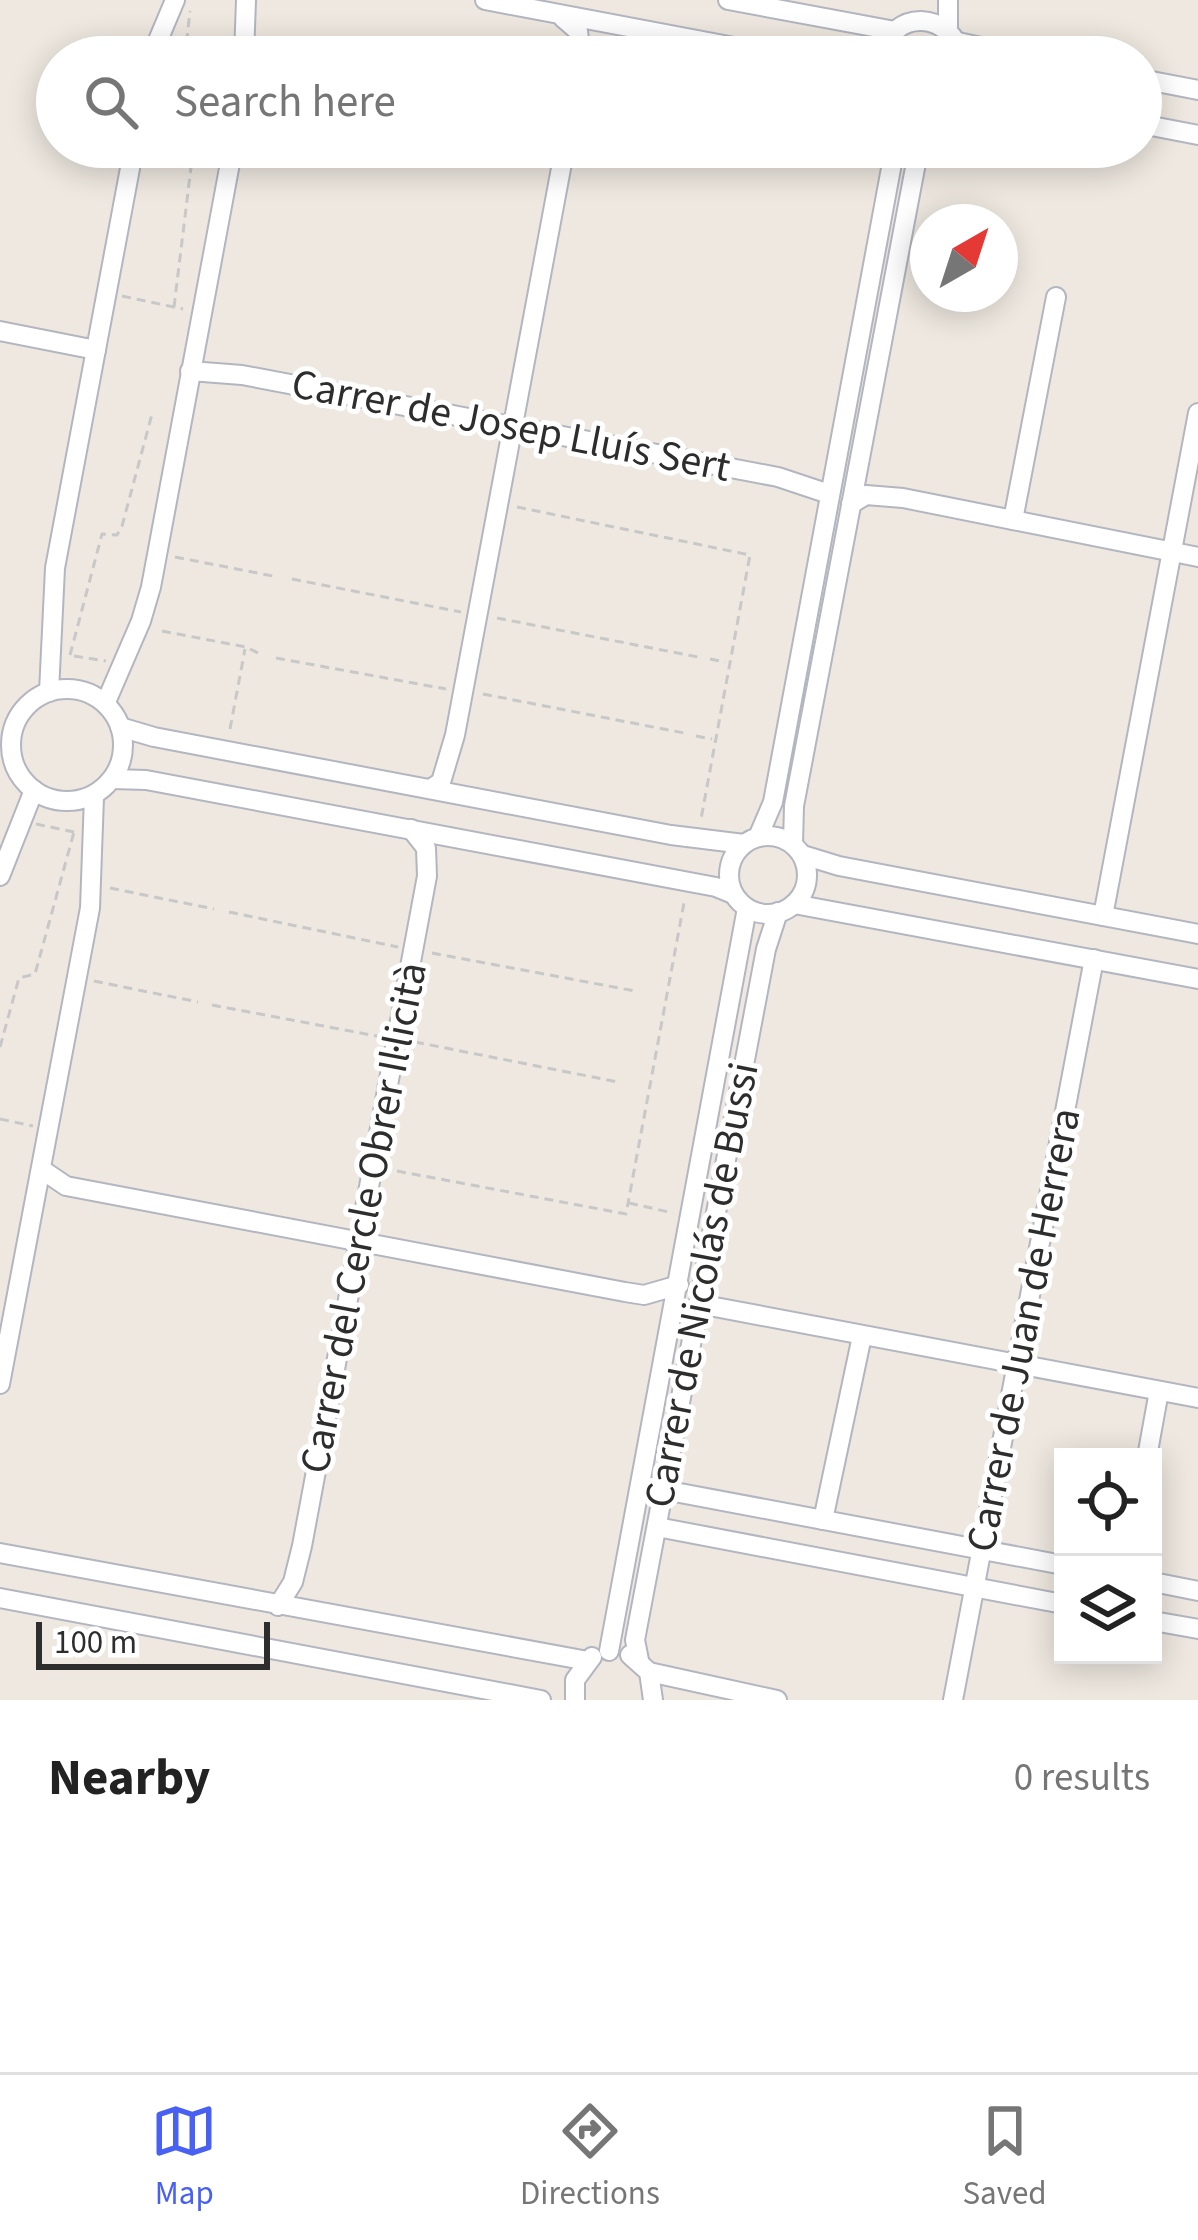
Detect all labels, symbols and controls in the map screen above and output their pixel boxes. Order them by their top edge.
search box [36,36,1162,168]
icon: search [78,69,144,135]
text: Search here [174,70,396,134]
north arrow [910,204,1018,312]
street label: Carrer de Josep Lluís Sert [287,354,735,498]
street label: Carrer del Cercle Obrer Il·licità [285,957,443,1479]
street label: Carrer de Nicolás de Bussi [629,1057,775,1513]
street label: Carrer de Juan de Herrera [952,1103,1096,1557]
map controls [1054,1448,1162,1664]
button: locate [1054,1448,1162,1556]
button: layers [1054,1556,1162,1664]
scale bar [36,1616,270,1669]
text: 100 m [54,1619,137,1666]
text: Nearby [48,1742,210,1814]
text: 0 results [1014,1750,1150,1806]
tab: Map [151,2098,217,2217]
tab: Directions [520,2098,660,2217]
tab: Saved [962,2098,1047,2217]

